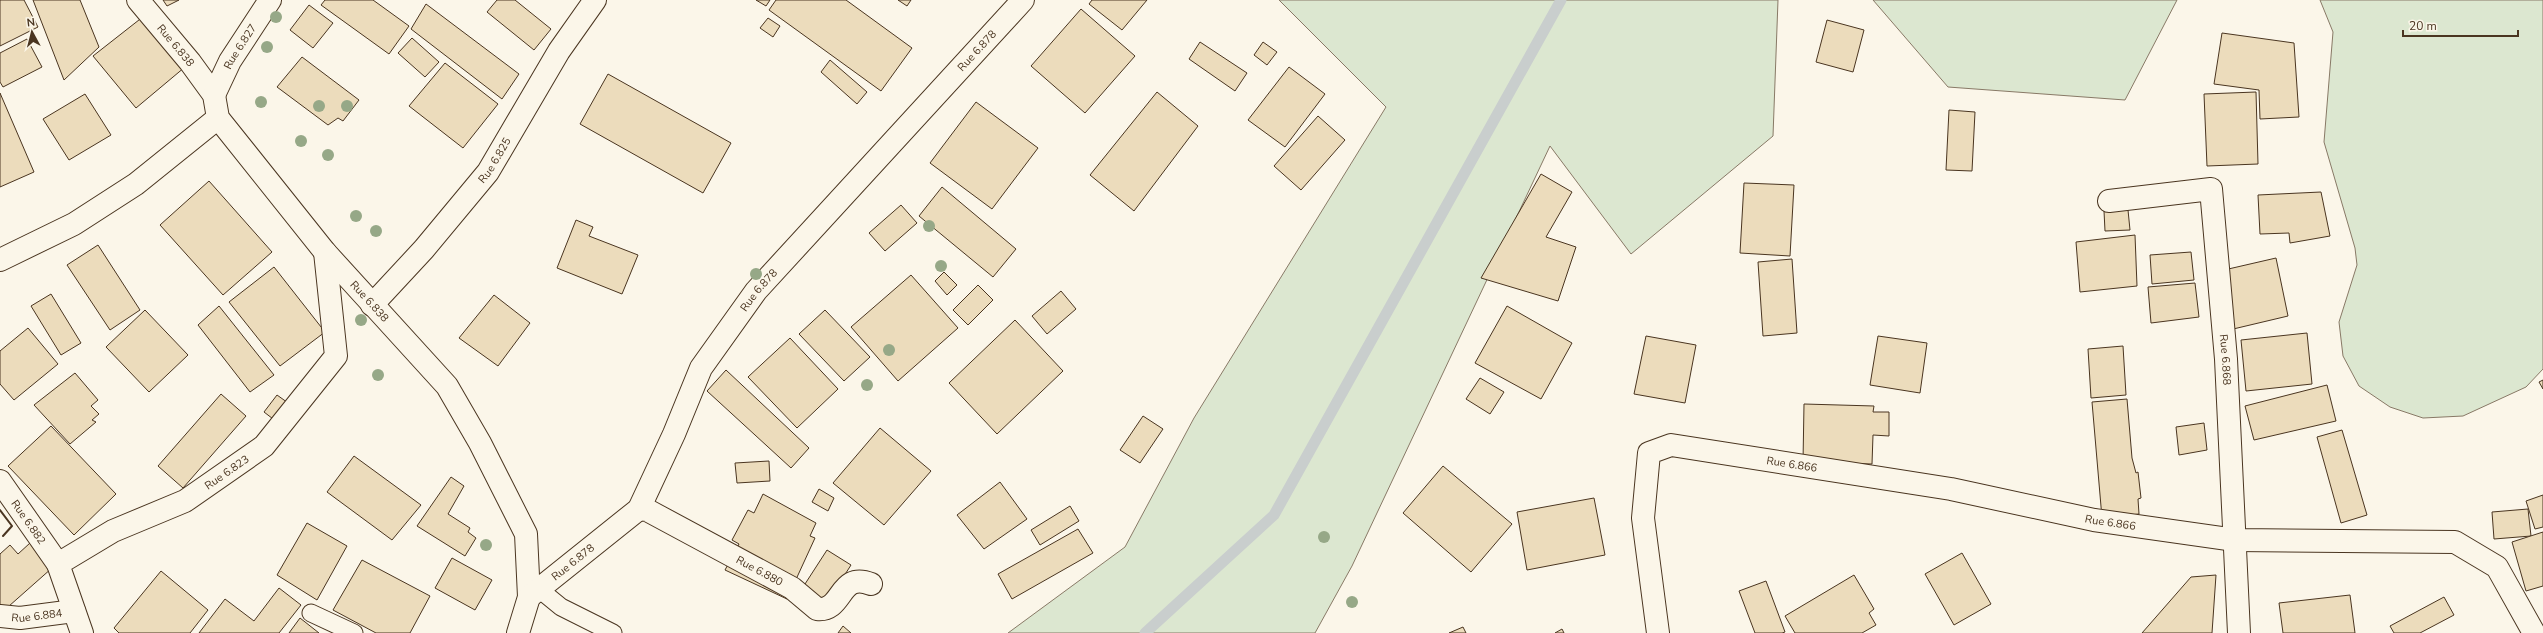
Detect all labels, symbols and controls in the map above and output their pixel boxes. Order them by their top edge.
north arrow [12,12,52,52]
scale bar [2403,12,2518,38]
text: N [26,15,36,31]
text: 20 m [2409,18,2437,34]
street label: Rue 6.838 [153,21,198,70]
street label: Rue 6.827 [220,21,260,72]
street label: Rue 6.878 [954,27,1000,75]
street label: Rue 6.825 [475,134,515,186]
street label: Rue 6.878 [737,265,781,314]
street label: Rue 6.838 [347,278,392,326]
street label: Rue 6.868 [2216,334,2234,386]
street label: Rue 6.823 [202,452,252,493]
street label: Rue 6.866 [1765,453,1819,476]
street label: Rue 6.882 [7,497,49,548]
street label: Rue 6.866 [2084,511,2137,534]
street label: Rue 6.878 [548,540,598,584]
street label: Rue 6.880 [733,552,786,590]
street label: Rue 6.884 [11,606,64,626]

